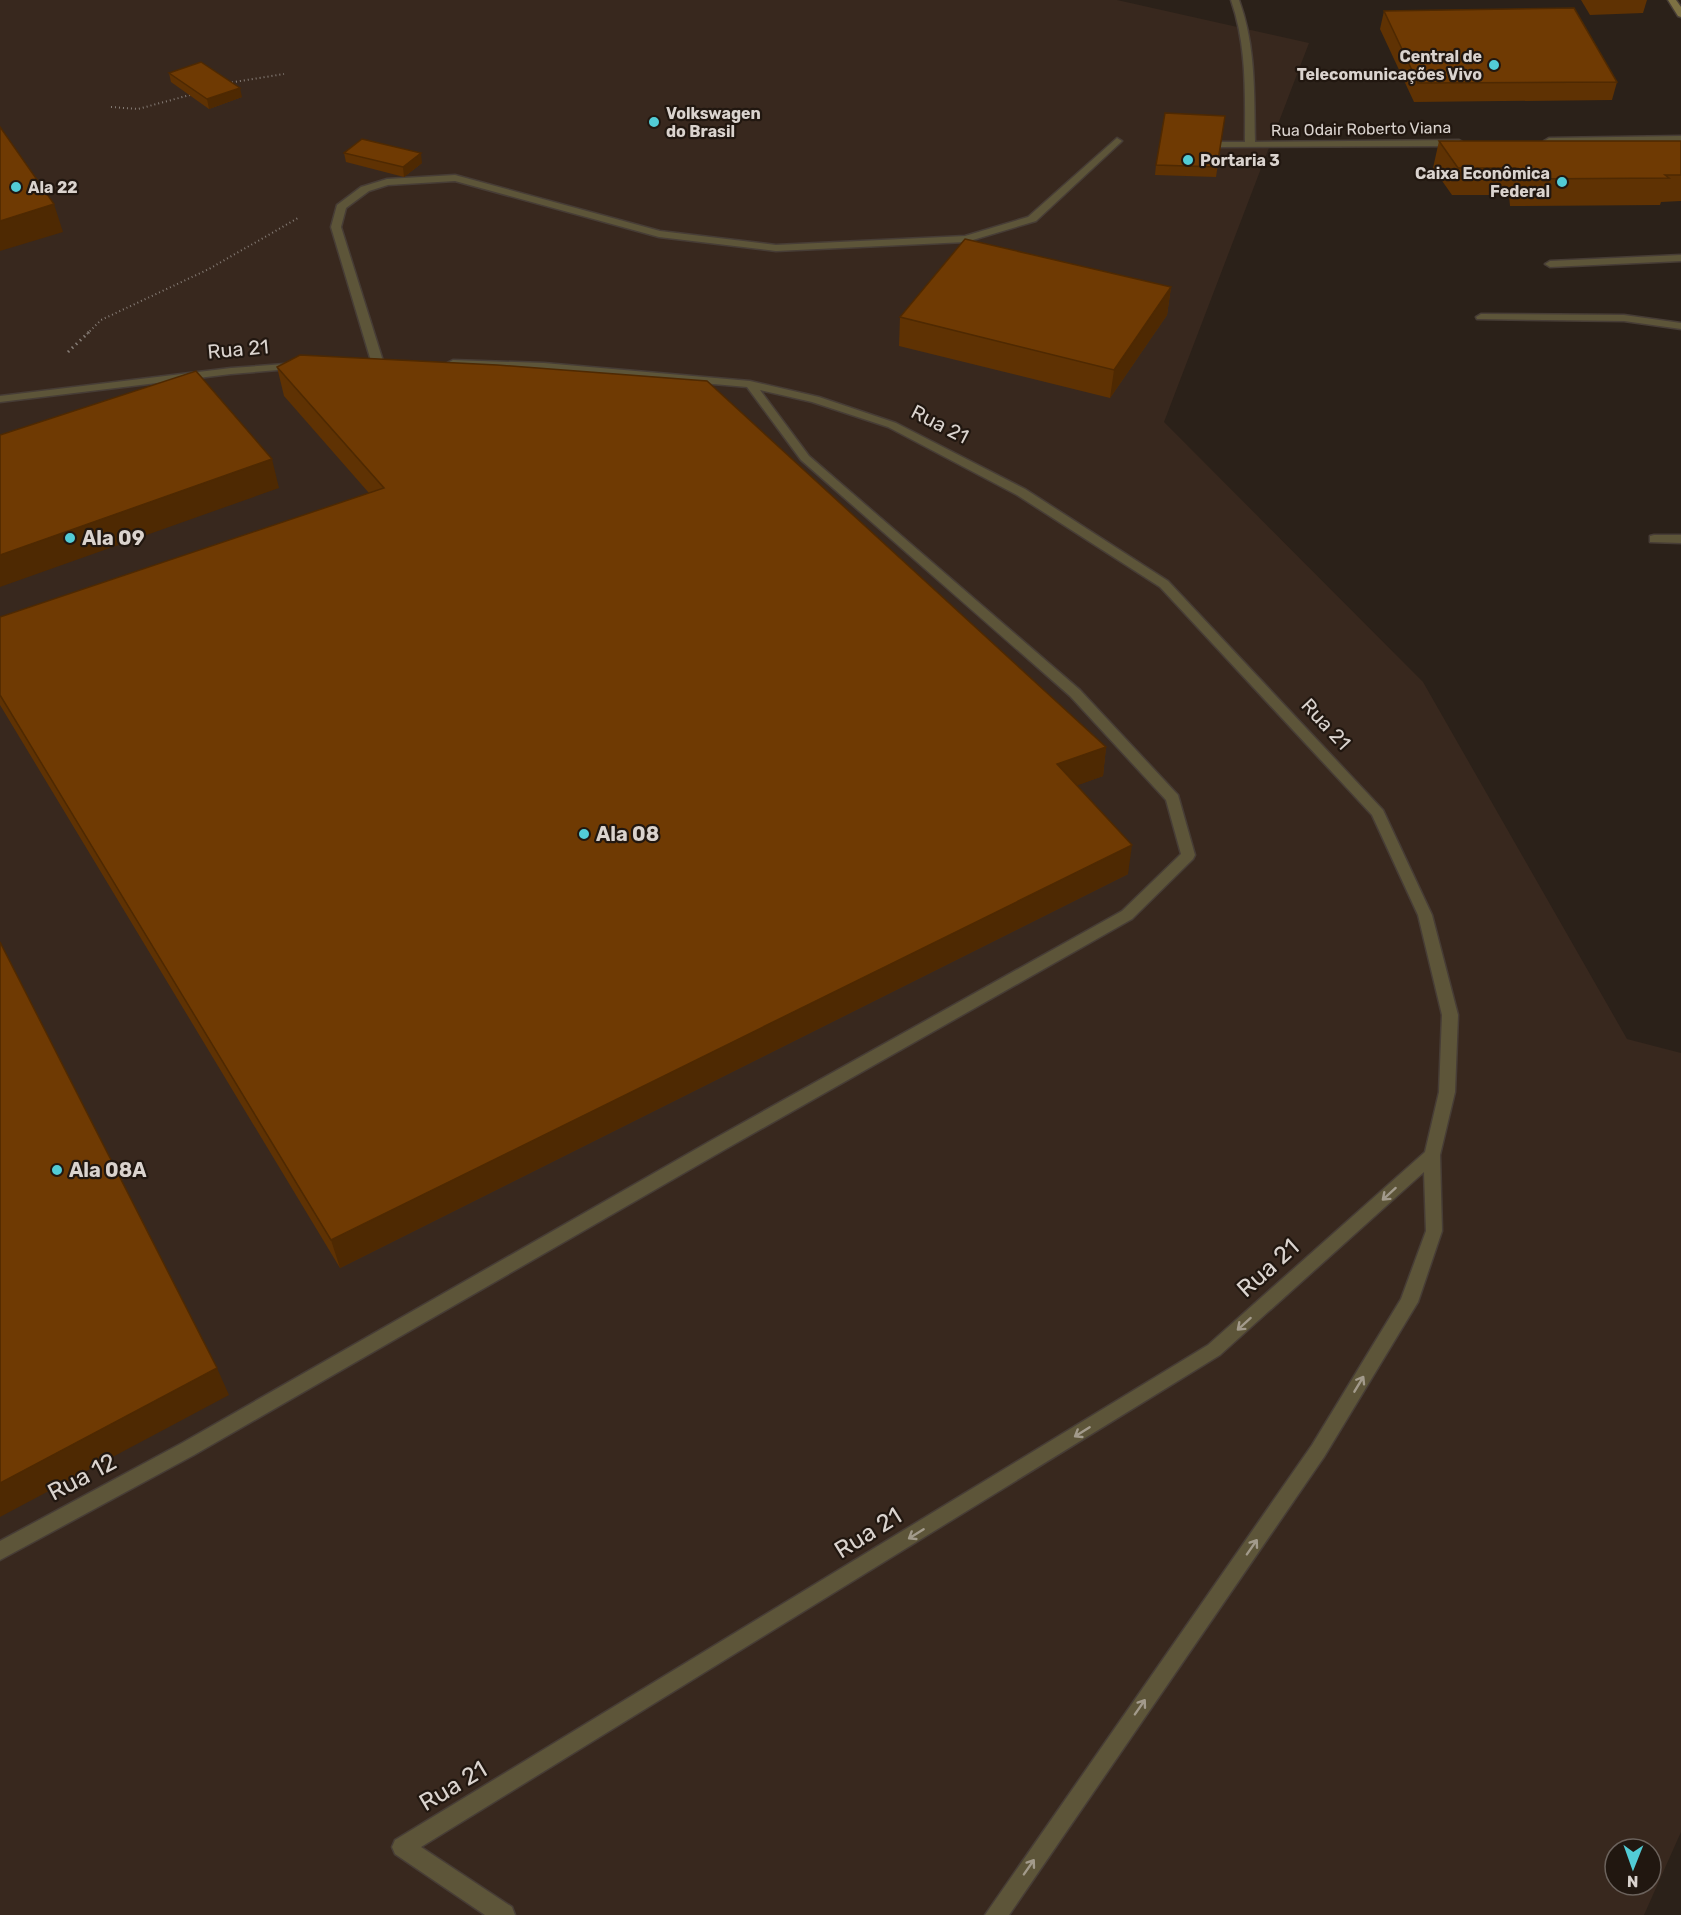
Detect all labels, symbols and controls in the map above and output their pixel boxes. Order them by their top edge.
place label: Central de Telecomunicações Vivo [1297,47,1482,84]
marker: Central de Telecomunicações Vivo [1487,58,1501,72]
place label: Volkswagen do Brasil [666,104,761,141]
marker: Volkswagen do Brasil [647,115,661,129]
street label: Rua Odair Roberto Viana [1271,118,1451,140]
place label: Portaria 3 [1200,151,1280,170]
marker: Portaria 3 [1181,153,1195,167]
place label: Caixa Econômica Federal [1415,164,1550,201]
marker: Caixa Econômica Federal [1555,175,1569,189]
place label: Ala 22 [28,178,78,197]
marker: Ala 22 [9,180,23,194]
street label: Rua 21 [206,334,270,364]
street label: Rua 21 [907,399,973,449]
place label: Ala 09 [82,526,145,550]
marker: Ala 09 [63,531,77,545]
street label: Rua 21 [1296,693,1356,755]
place label: Ala 08 [596,822,659,846]
marker: Ala 08 [577,827,591,841]
place label: Ala 08A [69,1158,147,1182]
marker: Ala 08A [50,1163,64,1177]
one-way arrow [1382,1187,1397,1201]
street label: Rua 21 [1231,1233,1305,1303]
one-way arrow [1237,1317,1252,1331]
one-way arrow [1354,1376,1366,1393]
one-way arrow [1074,1426,1091,1438]
street label: Rua 12 [43,1447,121,1507]
street label: Rua 21 [829,1502,907,1564]
one-way arrow [908,1528,925,1540]
one-way arrow [1246,1539,1258,1555]
one-way arrow [1134,1699,1146,1715]
street label: Rua 21 [414,1755,492,1817]
north arrow [1603,1837,1663,1897]
one-way arrow [1023,1859,1035,1876]
text: N [1627,1872,1639,1891]

